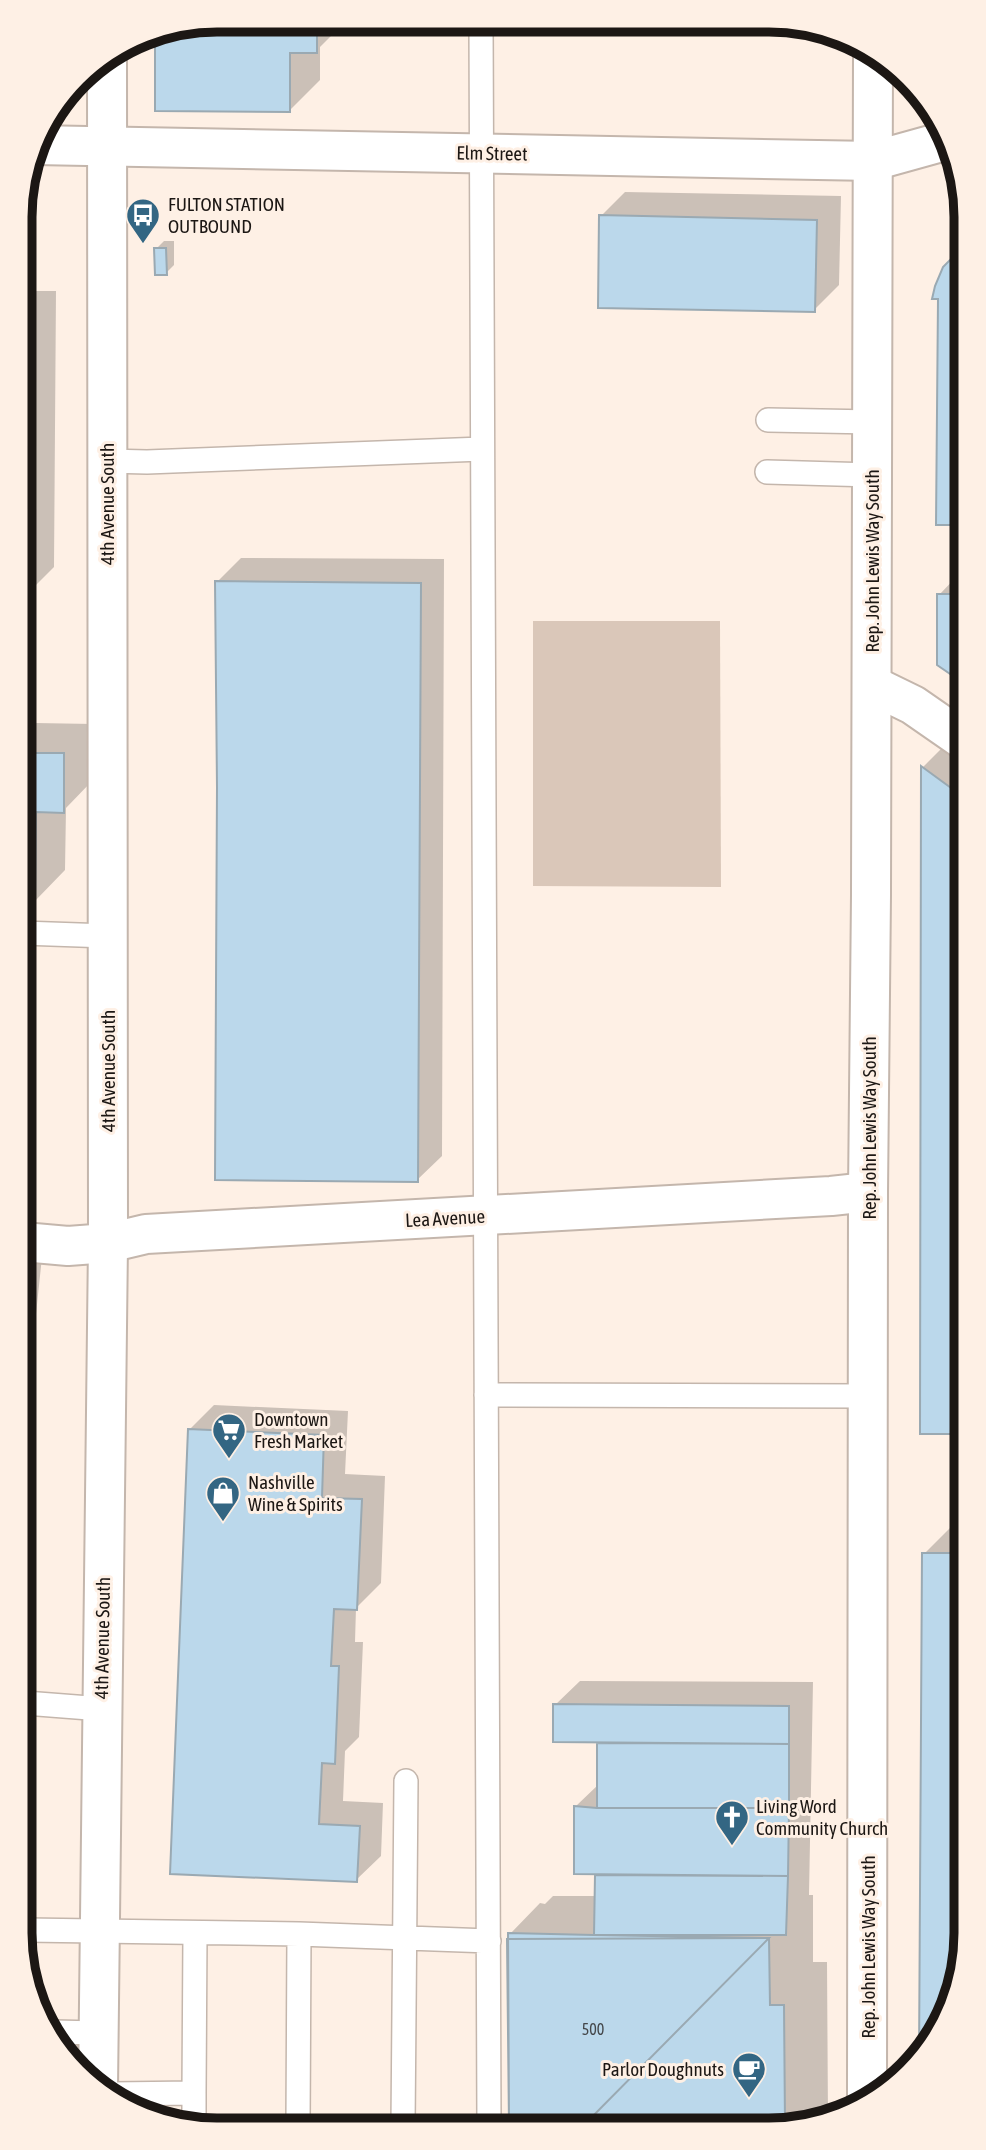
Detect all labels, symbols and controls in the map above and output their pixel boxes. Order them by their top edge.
street label: Elm Street [456,141,528,165]
place label: FULTON STATION OUTBOUND [168,193,285,237]
bus stop icon: FULTON STATION OUTBOUND [124,196,162,245]
street label: 4th Avenue South [96,443,118,565]
street label: Rep. John Lewis Way South [861,469,883,653]
street label: 4th Avenue South [97,1010,119,1132]
street label: Rep. John Lewis Way South [858,1036,880,1220]
street label: Lea Avenue [404,1205,486,1231]
place label: Downtown Fresh Market [254,1408,343,1452]
supermarket icon: Downtown Fresh Market [210,1411,248,1460]
place label: Nashville Wine & Spirits [248,1471,343,1515]
shop icon: Nashville Wine & Spirits [204,1474,242,1523]
street label: 4th Avenue South [90,1577,114,1699]
place label: Living Word Community Church [756,1795,888,1839]
church icon: Living Word Community Church [713,1798,751,1847]
street label: Rep. John Lewis Way South [857,1855,879,2039]
house number: 500 [582,2020,604,2038]
cafe icon: Parlor Doughnuts [730,2050,768,2099]
place label: Parlor Doughnuts [602,2058,724,2080]

